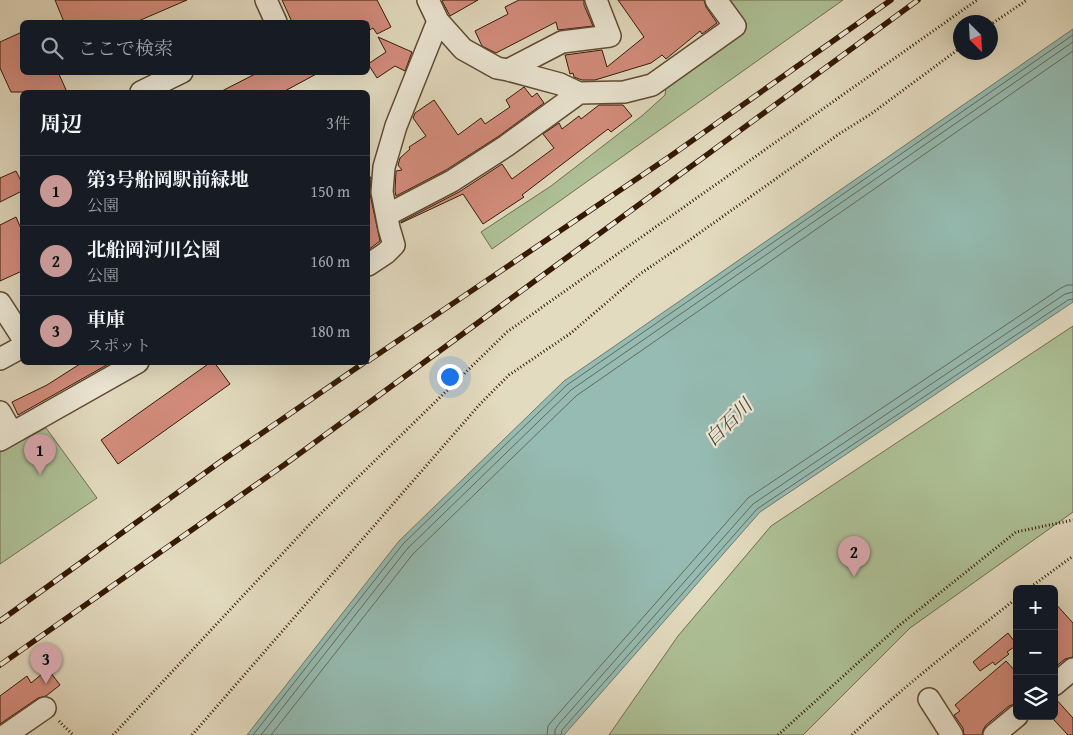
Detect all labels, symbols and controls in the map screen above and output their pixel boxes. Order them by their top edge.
north arrow [953,15,998,60]
search box [20,20,370,75]
icon: search [38,34,66,62]
text: ここで検索 [78,34,173,62]
text: 周辺 [40,108,82,139]
text: 3件 [326,111,350,135]
text: 第3号船岡駅前緑地 [87,165,249,193]
text: 1 [52,179,60,203]
text: 150 m [310,179,350,203]
text: 公園 [87,193,119,217]
text: 北船岡河川公園 [87,235,220,263]
text: 2 [52,249,60,273]
text: 160 m [310,249,350,273]
text: 公園 [87,263,119,287]
text: 車庫 [87,305,125,333]
text: 3 [52,319,60,343]
text: 180 m [310,319,350,343]
text: スポット [87,333,151,357]
your location [437,364,463,390]
water label: 白石川 [698,391,759,452]
pin: 1 [24,434,56,475]
pin: 2 [838,536,870,577]
map controls [1013,585,1058,720]
button: + [1013,585,1058,630]
button: − [1013,630,1058,675]
pin: 3 [30,643,62,684]
button: layers [1013,675,1058,720]

